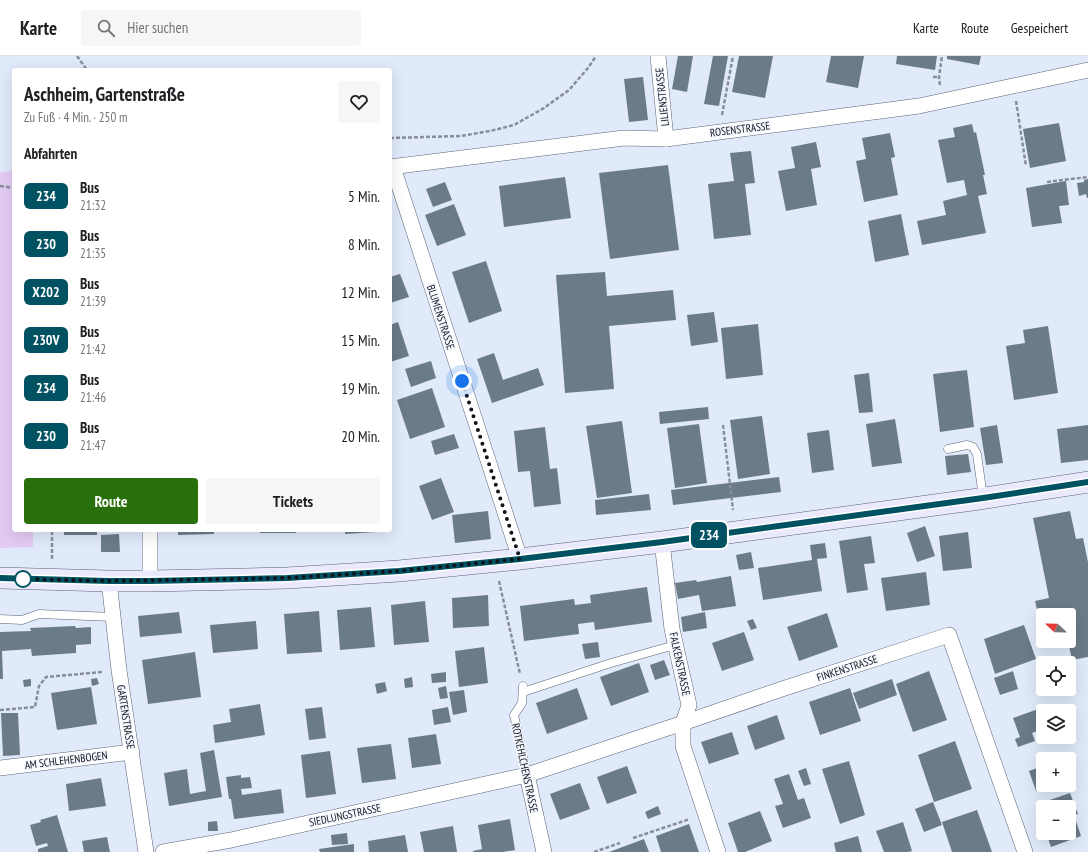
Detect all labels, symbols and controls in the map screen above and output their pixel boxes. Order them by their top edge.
search box [81,10,361,46]
text: Karte [20,16,57,40]
icon: search [95,17,117,39]
text: Hier suchen [127,18,188,37]
text: Karte [913,19,939,37]
text: Route [961,19,989,37]
text: Gespeichert [1011,19,1068,37]
street label: LILIENSTRASSE [652,67,672,127]
button: heart [338,81,380,123]
text: Aschheim, Gartenstraße [24,82,185,106]
text: Zu Fuß · 4 Min. · 250 m [24,109,127,126]
street label: ROSENSTRASSE [709,118,771,140]
text: Abfahrten [24,144,77,163]
text: Bus [80,178,99,197]
text: 234 [36,187,56,205]
text: 5 Min. [348,187,380,206]
text: 21:32 [80,197,106,214]
text: Bus [80,226,99,245]
text: 230 [36,235,56,253]
text: 8 Min. [348,235,380,254]
text: 21:35 [80,245,106,262]
text: Bus [80,274,99,293]
text: X202 [32,283,60,301]
text: 12 Min. [341,283,380,302]
street label: BLUMENSTRASSE [424,283,458,351]
text: 21:39 [80,293,106,310]
text: Bus [80,322,99,341]
text: 230V [32,331,60,349]
text: 15 Min. [341,331,380,350]
text: 21:42 [80,341,106,358]
text: Bus [80,370,99,389]
your location [452,371,472,391]
text: 234 [36,379,56,397]
text: 19 Min. [341,379,380,398]
text: 21:46 [80,389,106,406]
text: Bus [80,418,99,437]
text: 230 [36,427,56,445]
text: 20 Min. [341,427,380,446]
text: 21:47 [80,437,106,454]
button: Route [24,478,198,524]
button: Tickets [206,478,380,524]
line badge: 234 [686,522,732,548]
text: 234 [699,526,719,544]
unlabelled marker [14,570,32,588]
north arrow [1036,608,1076,648]
map controls [1036,608,1076,840]
street label: FALKENSTRASSE [666,631,694,697]
street label: FINKENSTRASSE [815,652,879,684]
button: locate [1036,656,1076,696]
street label: GARTENSTRASSE [114,684,138,750]
button: layers [1036,704,1076,744]
street label: ROTKEHLCHENSTRASSE [509,722,541,814]
street label: AM SCHLEHENBOGEN [24,748,108,772]
button: + [1036,752,1076,792]
street label: SIEDLUNGSTRASSE [308,800,383,829]
button: − [1036,800,1076,840]

